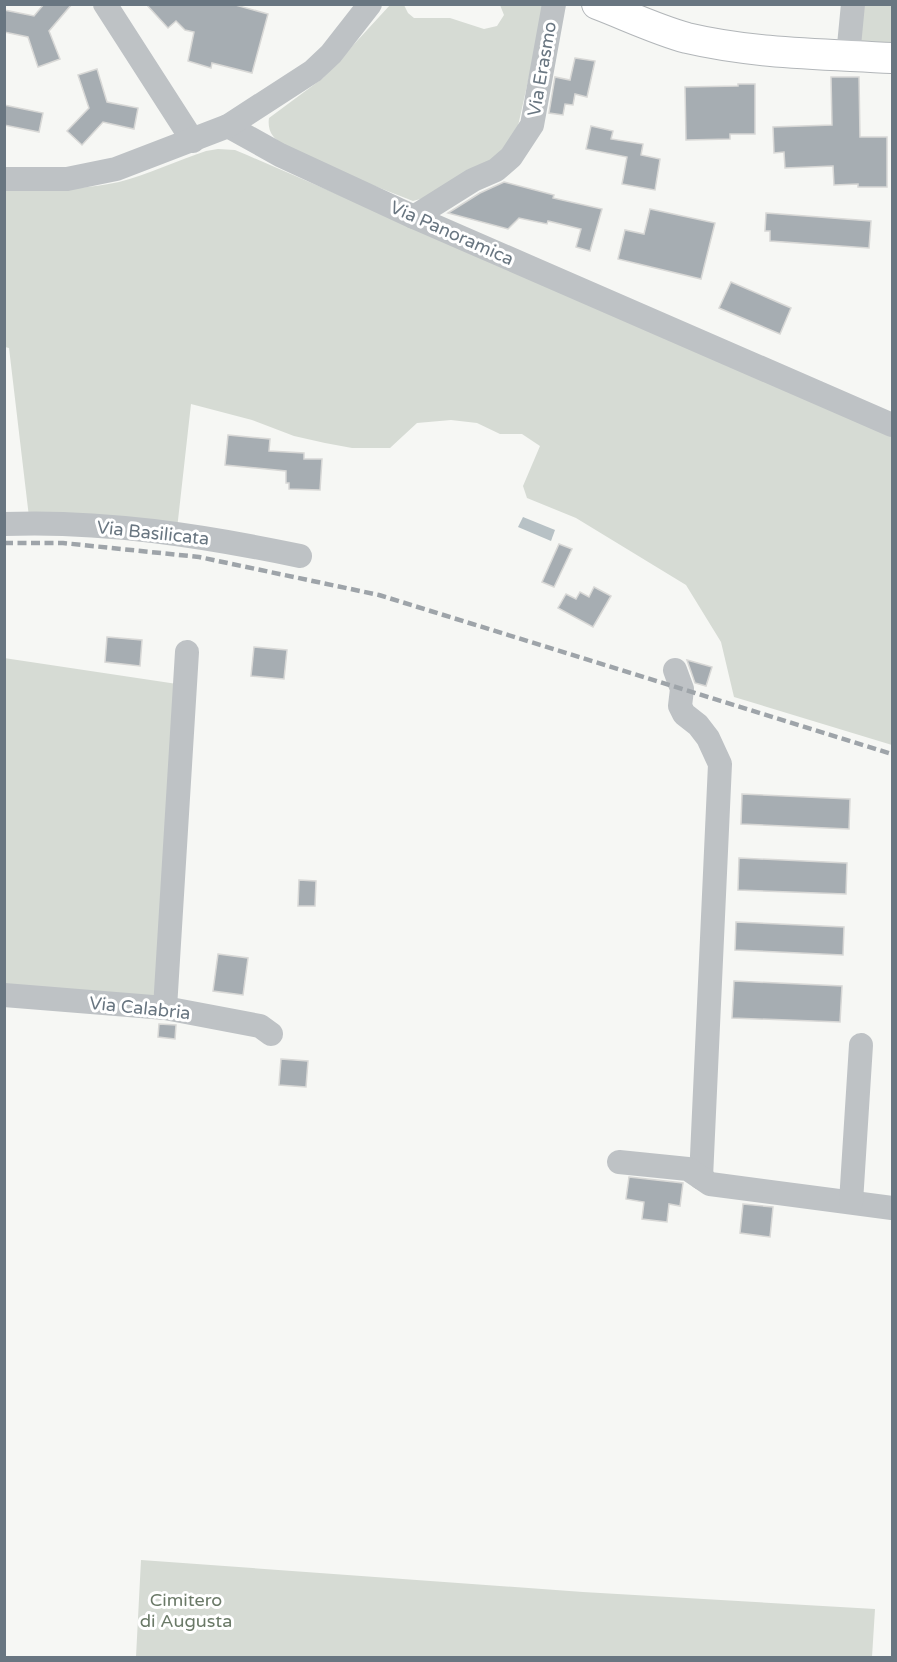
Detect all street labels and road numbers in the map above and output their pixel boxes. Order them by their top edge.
street label: Via Erasmo [523,20,561,118]
street label: Via Panoramica [387,196,517,270]
street label: Via Basilicata [96,516,210,550]
street label: Via Calabria [88,992,192,1024]

